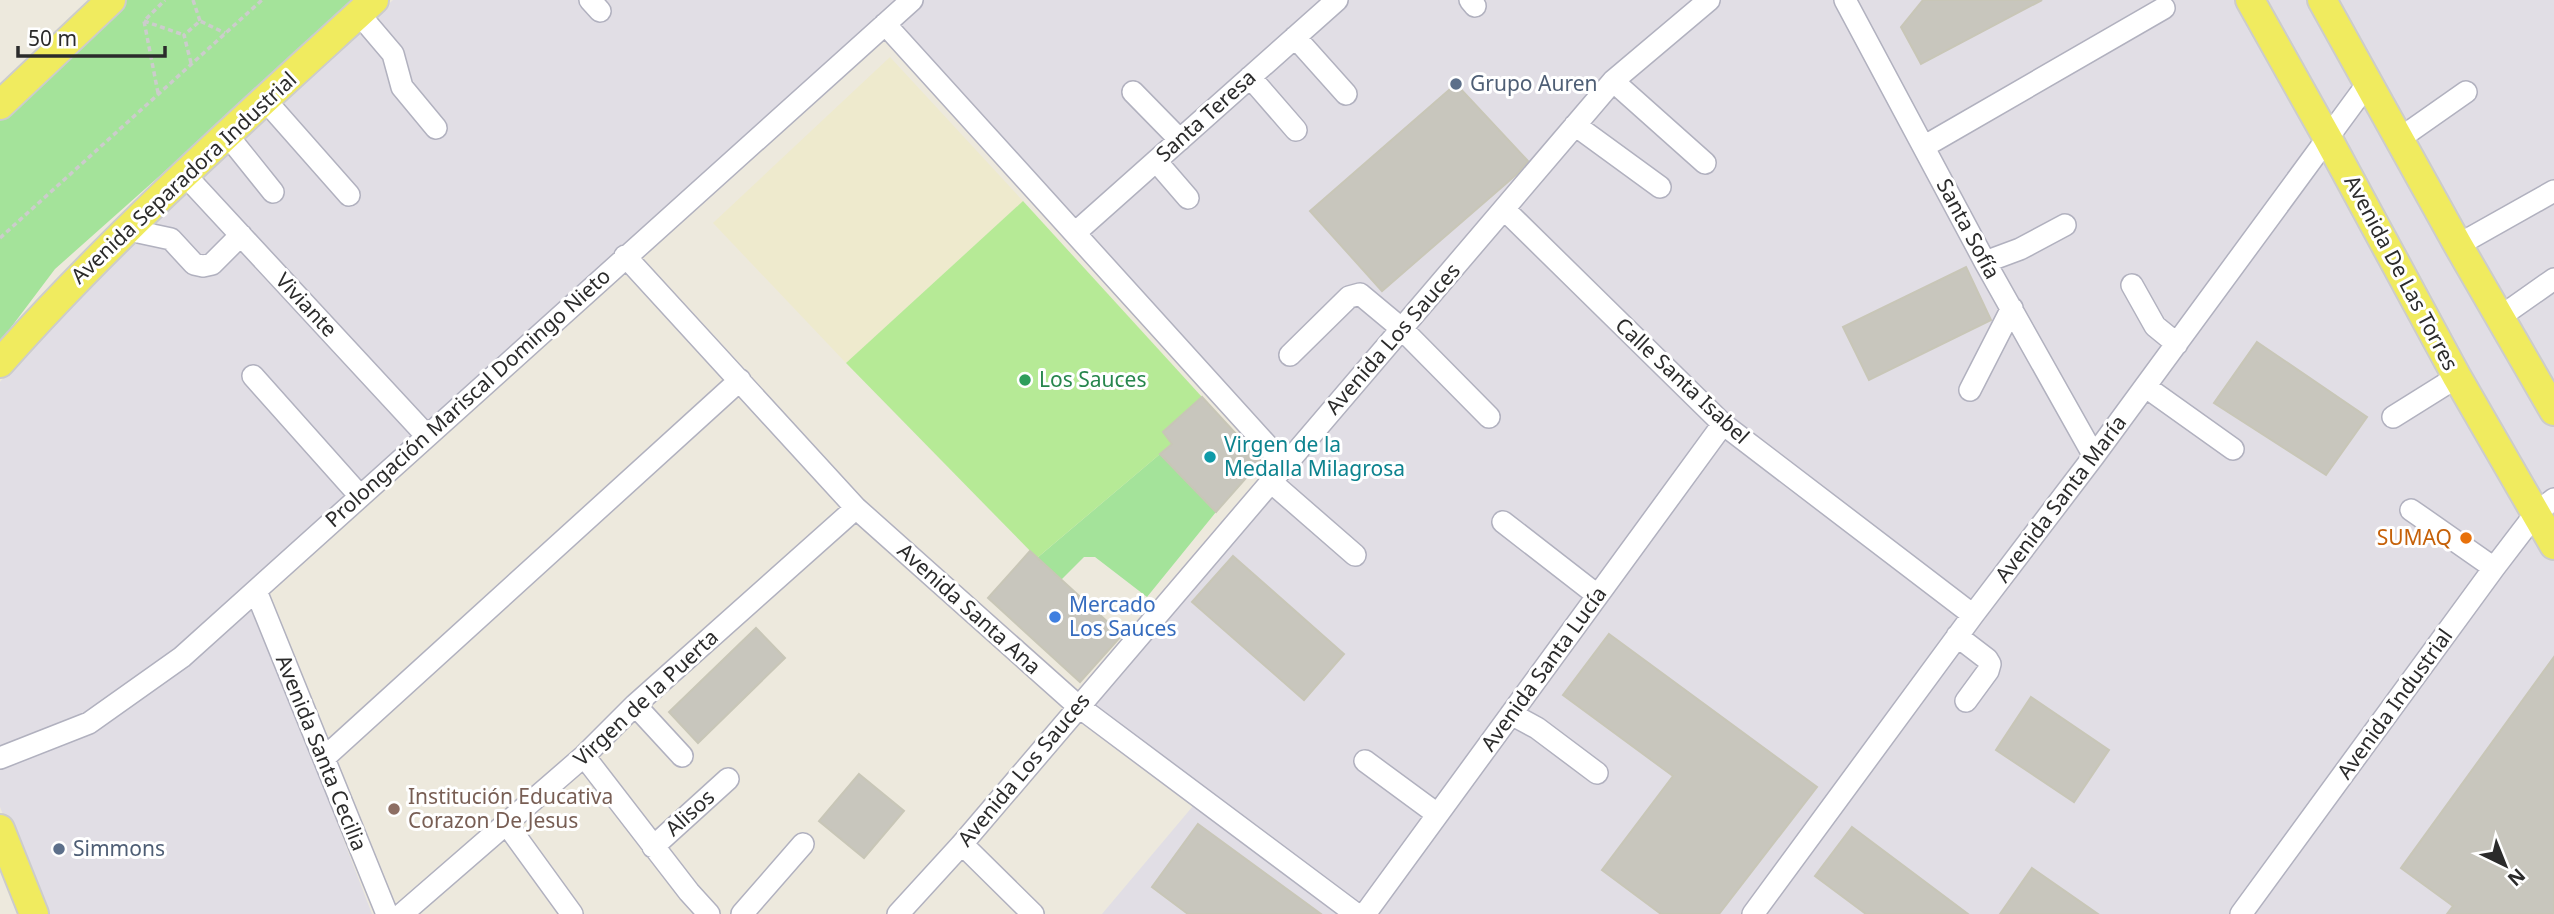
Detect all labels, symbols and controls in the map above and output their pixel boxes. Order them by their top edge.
scale bar [18,14,164,58]
text: 50 m [28,24,77,52]
street label: Santa Teresa [1149,63,1261,168]
street label: Avenida Separadora Industrial [65,65,302,289]
place label: Grupo Auren [1470,69,1598,97]
marker: Grupo Auren [1448,76,1464,92]
street label: Avenida De Las Torres [2339,170,2465,375]
street label: Santa Sofía [1931,173,2007,284]
street label: Avenida Los Sauces [1319,257,1466,420]
street label: Prolongación Mariscal Domingo Nieto [319,262,616,533]
street label: Viviante [270,266,344,342]
street label: Calle Santa Isabel [1610,311,1756,450]
place label: Los Sauces [1039,365,1147,393]
marker: Los Sauces [1017,372,1033,388]
street label: Avenida Santa María [1988,409,2132,588]
place label: Virgen de la Medalla Milagrosa [1224,430,1405,482]
marker: Virgen de la Medalla Milagrosa [1202,449,1218,465]
place label: SUMAQ [2377,523,2452,551]
marker: SUMAQ [2458,530,2474,546]
street label: Avenida Santa Ana [892,536,1047,680]
street label: Avenida Santa Lucía [1474,581,1612,756]
place label: Mercado Los Sauces [1069,590,1177,642]
marker: Mercado Los Sauces [1047,609,1063,625]
street label: Virgen de la Puerta [567,623,724,772]
street label: Avenida Industrial [2330,623,2458,784]
street label: Avenida Santa Cecilia [270,651,374,855]
street label: Avenida Los Sauces [951,687,1096,852]
place label: Institución Educativa Corazon De Jesus [408,782,613,834]
street label: Alisos [659,783,720,842]
marker: Institución Educativa Corazon De Jesus [386,801,402,817]
north arrow [2470,830,2540,900]
place label: Simmons [73,834,165,862]
marker: Simmons [51,841,67,857]
text: N [2502,863,2531,892]

